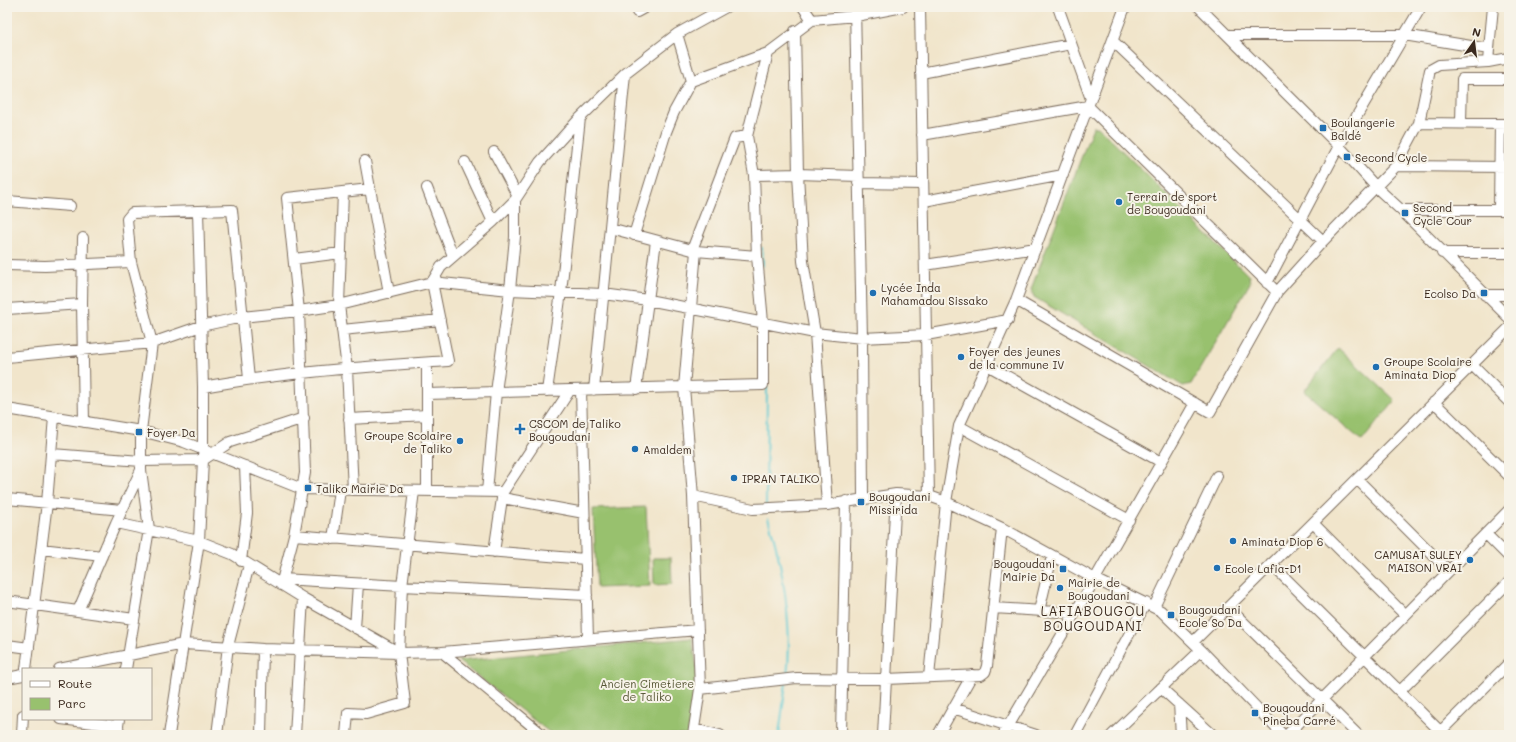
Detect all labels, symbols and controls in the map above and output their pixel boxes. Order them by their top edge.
north arrow [1454,22,1494,62]
text: N [1471,24,1482,40]
place label: Boulangerie Baldé [1331,115,1395,143]
marker: Boulangerie Baldé [1318,123,1328,133]
place label: Second Cycle [1355,150,1427,165]
marker: Second Cycle [1342,152,1352,162]
place label: Terrain de sport de Bougoudani [1127,189,1217,217]
marker: Terrain de sport de Bougoudani [1114,197,1124,207]
place label: Second Cycle Cour [1413,200,1472,228]
marker: Second Cycle Cour [1400,208,1410,218]
place label: Lycée Inda Mahamadou Sissako [881,280,988,308]
place label: Ecolso Da [1424,286,1476,301]
marker: Lycée Inda Mahamadou Sissako [868,288,878,298]
marker: Ecolso Da [1479,288,1489,298]
place label: Foyer des jeunes de la commune IV [969,344,1064,372]
marker: Foyer des jeunes de la commune IV [956,352,966,362]
place label: Groupe Scolaire Aminata Diop [1384,354,1472,382]
marker: Groupe Scolaire Aminata Diop [1371,362,1381,372]
place label: CSCOM de Taliko Bougoudani [529,416,621,444]
marker: CSCOM de Taliko Bougoudani [514,423,526,435]
place label: Foyer Da [147,425,196,440]
marker: Foyer Da [134,427,144,437]
place label: Groupe Scolaire de Taliko [364,428,452,456]
marker: Groupe Scolaire de Taliko [455,436,465,446]
place label: Amaldem [643,442,692,457]
marker: Amaldem [630,444,640,454]
place label: IPRAN TALIKO [742,471,820,486]
marker: IPRAN TALIKO [729,473,739,483]
place label: Taliko Mairie Da [316,481,404,496]
marker: Taliko Mairie Da [303,483,313,493]
place label: Bougoudani Missirida [869,489,931,517]
marker: Bougoudani Missirida [856,497,866,507]
place label: Aminata Diop 6 [1241,534,1323,549]
marker: Aminata Diop 6 [1228,536,1238,546]
place label: CAMUSAT SULEY MAISON VRAI [1374,547,1462,575]
marker: CAMUSAT SULEY MAISON VRAI [1465,555,1475,565]
place label: Bougoudani Mairie Da [993,556,1055,584]
place label: Ecole Lafia-D1 [1225,561,1302,576]
marker: Ecole Lafia-D1 [1212,563,1222,573]
marker: Bougoudani Mairie Da [1058,564,1068,574]
place label: Mairie de Bougoudani [1068,575,1130,603]
marker: Mairie de Bougoudani [1055,583,1065,593]
district label: LAFIABOUGOU BOUGOUDANI [1041,602,1145,634]
place label: Bougoudani Ecole So Da [1179,602,1242,630]
marker: Bougoudani Ecole So Da [1166,610,1176,620]
legend [22,668,152,720]
text: Route [58,675,92,691]
park label: Ancien Cimetiere de Taliko [600,676,694,704]
text: Parc [58,695,86,711]
place label: Bougoudani Pineba Carré [1263,700,1336,728]
marker: Bougoudani Pineba Carré [1250,708,1260,718]

